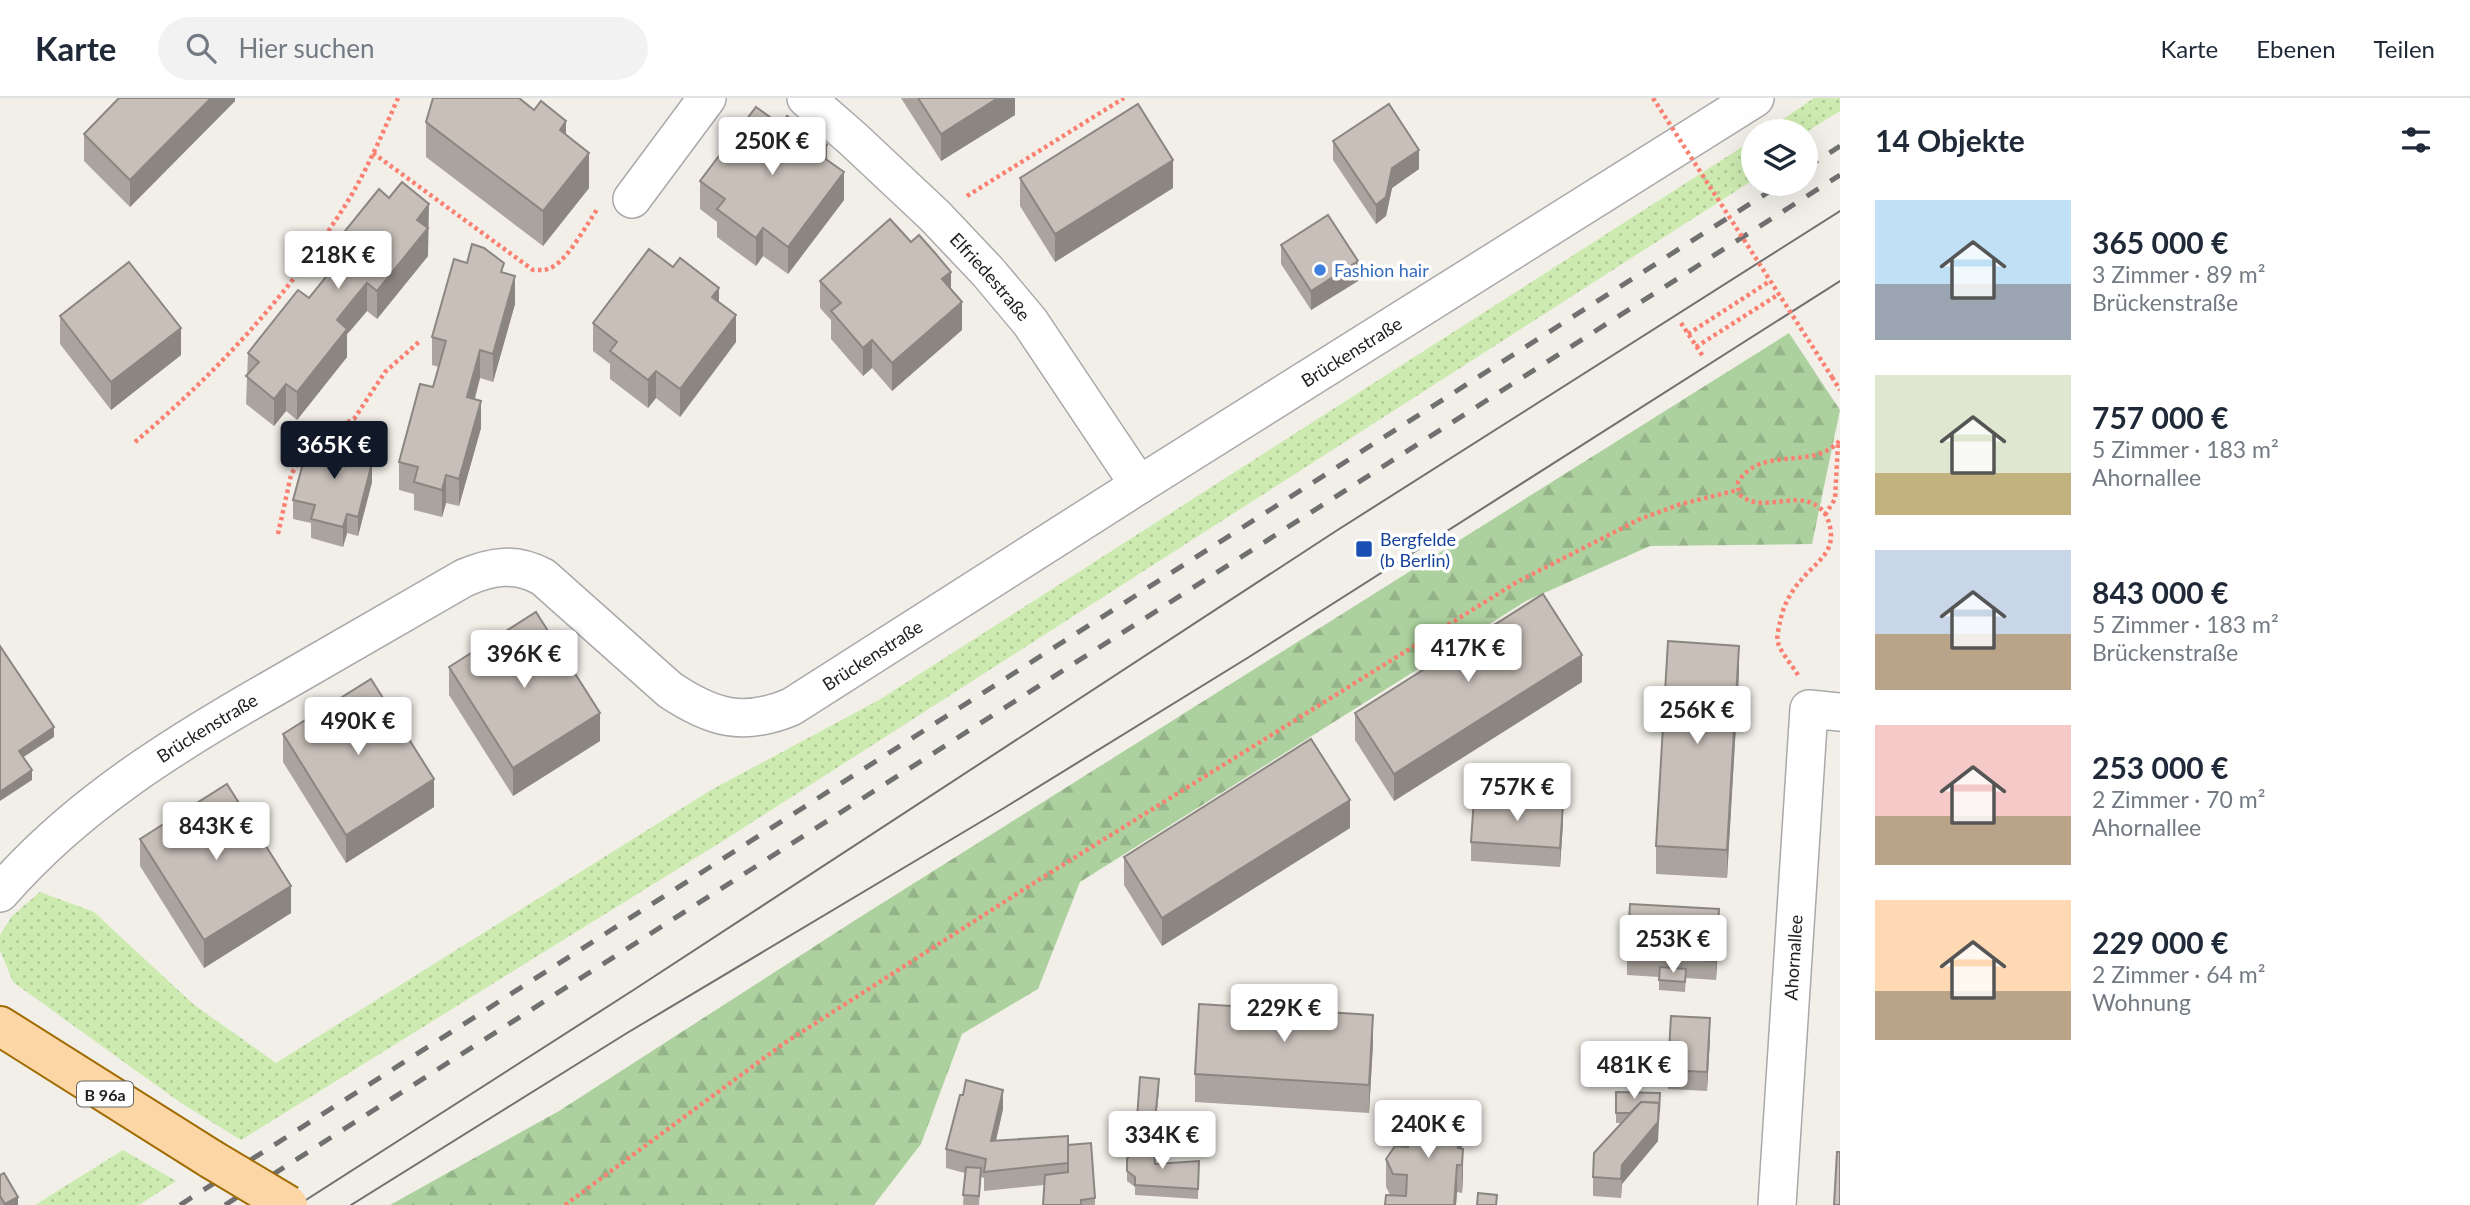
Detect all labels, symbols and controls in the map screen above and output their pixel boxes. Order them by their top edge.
search box [158,17,648,80]
text: Karte [35,28,116,68]
icon: search [182,29,220,67]
text: Hier suchen [238,32,375,64]
text: Karte [2161,34,2218,63]
text: Ebenen [2256,34,2336,63]
text: Teilen [2374,34,2435,63]
pin: 250K € [715,118,829,177]
map controls [1741,119,1818,196]
button: layers [1741,119,1818,196]
icon: filters [2397,121,2435,159]
text: 14 Objekte [1875,122,2025,158]
text: 250K € [735,126,809,154]
text: 365 000 € [2092,224,2228,260]
street label: Elfriedestraße [945,228,1035,325]
icon: home [1931,228,2015,312]
pin: 218K € [281,232,395,291]
text: 218K € [301,240,375,268]
place label: Fashion hair [1334,259,1429,281]
text: 3 Zimmer · 89 m² [2092,260,2265,288]
marker: Fashion hair [1312,262,1328,278]
text: Brückenstraße [2092,288,2238,316]
street label: Brückenstraße [1297,312,1406,391]
text: 757 000 € [2092,399,2228,435]
icon: home [1931,403,2015,487]
pin: 365K € [277,422,391,481]
text: 365K € [297,430,371,458]
text: 5 Zimmer · 183 m² [2092,435,2279,463]
text: Ahornallee [2092,463,2201,491]
place label: Bergfelde (b Berlin) [1380,528,1456,571]
marker: Bergfelde (b Berlin) [1354,539,1374,559]
text: 843 000 € [2092,574,2228,610]
icon: home [1931,578,2015,662]
text: 5 Zimmer · 183 m² [2092,610,2279,638]
street label: Brückenstraße [818,615,927,695]
pin: 417K € [1411,624,1525,684]
pin: 396K € [467,630,581,690]
text: 417K € [1431,633,1505,661]
text: Brückenstraße [2092,638,2238,666]
text: 396K € [487,639,561,667]
pin: 256K € [1640,686,1754,746]
street label: Brückenstraße [152,688,261,767]
text: 256K € [1660,695,1734,723]
pin: 490K € [301,698,415,757]
text: 490K € [321,706,395,734]
text: 253 000 € [2092,749,2228,785]
icon: home [1931,753,2015,837]
pin: 757K € [1460,764,1574,823]
text: 757K € [1480,772,1554,800]
text: 2 Zimmer · 70 m² [2092,785,2265,813]
pin: 843K € [159,802,273,862]
text: 843K € [179,811,253,839]
text: Ahornallee [2092,813,2201,841]
street label: Ahornallee [1779,914,1807,1001]
pin: 253K € [1616,916,1730,975]
text: 253K € [1636,924,1710,952]
text: 229 000 € [2092,924,2228,960]
icon: home [1931,928,2015,1012]
text: 2 Zimmer · 64 m² [2092,960,2265,988]
pin: 229K € [1227,984,1341,1044]
text: Wohnung [2092,988,2191,1016]
text: 229K € [1247,993,1321,1021]
pin: 481K € [1577,1042,1691,1101]
text: 481K € [1597,1050,1671,1078]
road number: B 96a [77,1082,133,1106]
pin: 240K € [1371,1100,1485,1160]
text: 240K € [1391,1109,1465,1137]
pin: 334K € [1105,1112,1219,1171]
text: 334K € [1125,1120,1199,1148]

